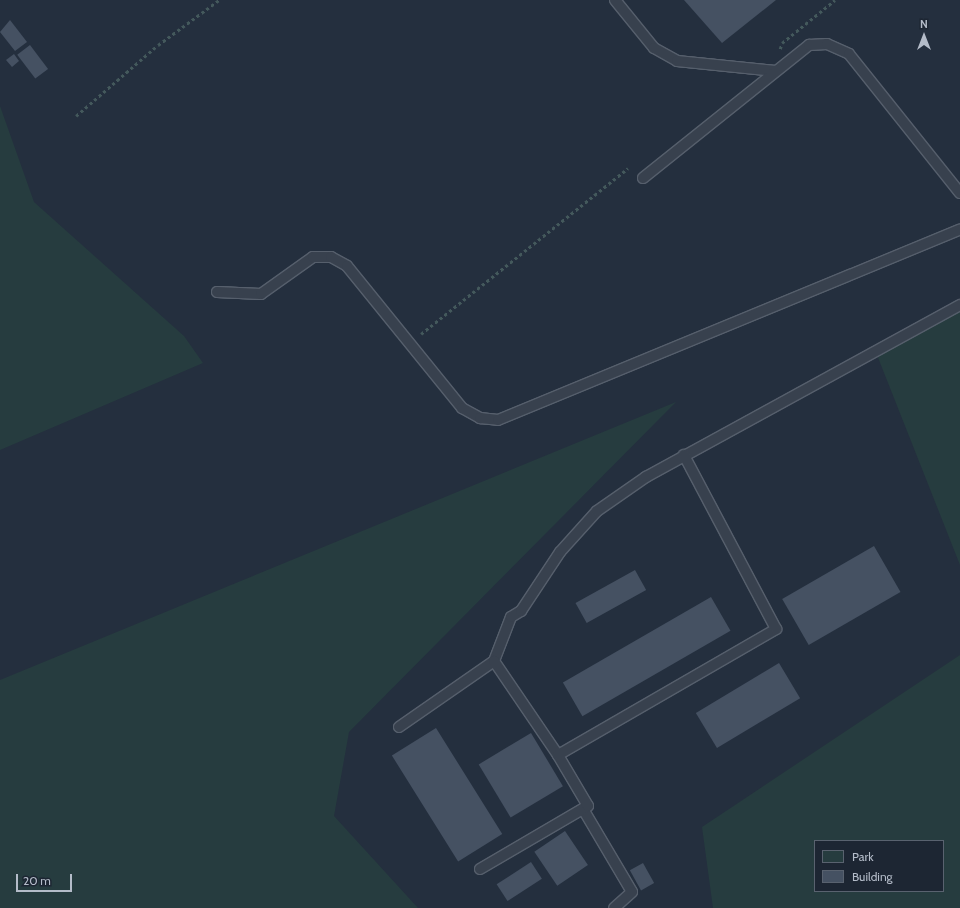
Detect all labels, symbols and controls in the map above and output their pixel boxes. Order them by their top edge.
north arrow [904,16,944,56]
text: N [920,17,928,31]
legend [814,840,944,892]
text: Park [852,849,874,864]
scale bar [18,866,74,892]
text: Building [852,869,893,884]
text: 20 m [23,873,51,888]

